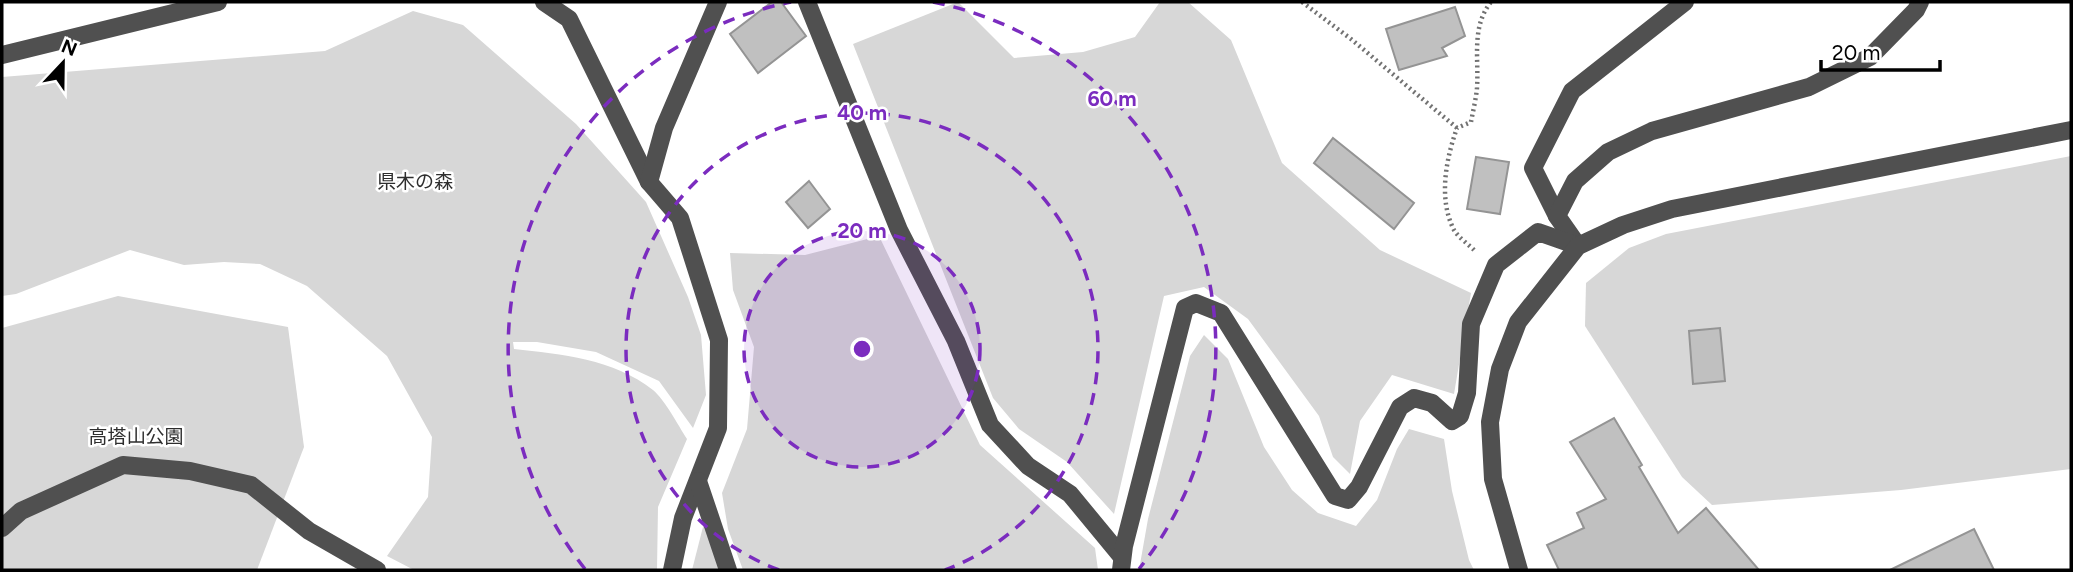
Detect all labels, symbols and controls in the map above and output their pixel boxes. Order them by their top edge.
north arrow [28,28,98,98]
scale bar [1821,28,1940,72]
text: N [58,34,80,61]
text: 20 m [1832,40,1880,65]
text: 60 m [1087,86,1137,111]
text: 40 m [837,100,887,125]
park label: 県木の森 [377,170,453,193]
text: 20 m [837,218,887,243]
centre of rings [850,337,874,361]
park label: 高塔山公園 [88,425,184,448]

